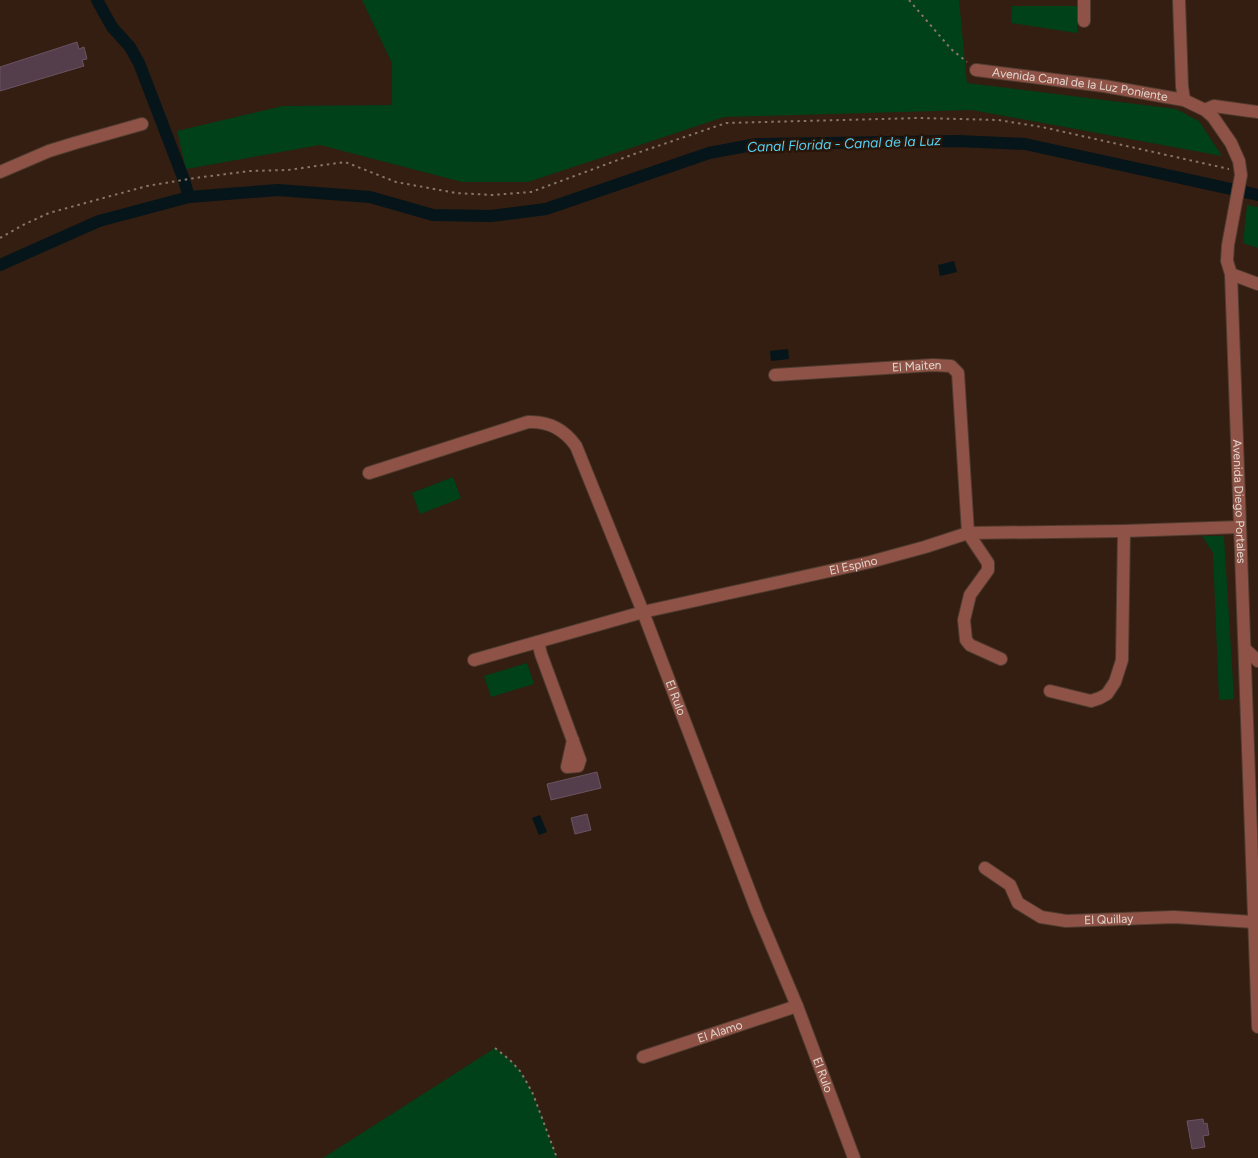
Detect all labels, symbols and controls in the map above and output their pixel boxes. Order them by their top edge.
street label: Avenida Canal de la Luz Poniente [991,65,1169,104]
water label: Canal Florida - Canal de la Luz [747,132,941,156]
street label: El Maiten [892,358,942,375]
street label: Avenida Diego Portales [1230,439,1248,564]
street label: El Espino [828,553,879,578]
street label: El Rulo [663,678,689,717]
street label: El Quillay [1084,911,1134,927]
street label: El Alamo [695,1018,744,1046]
street label: El Rulo [810,1055,836,1095]

